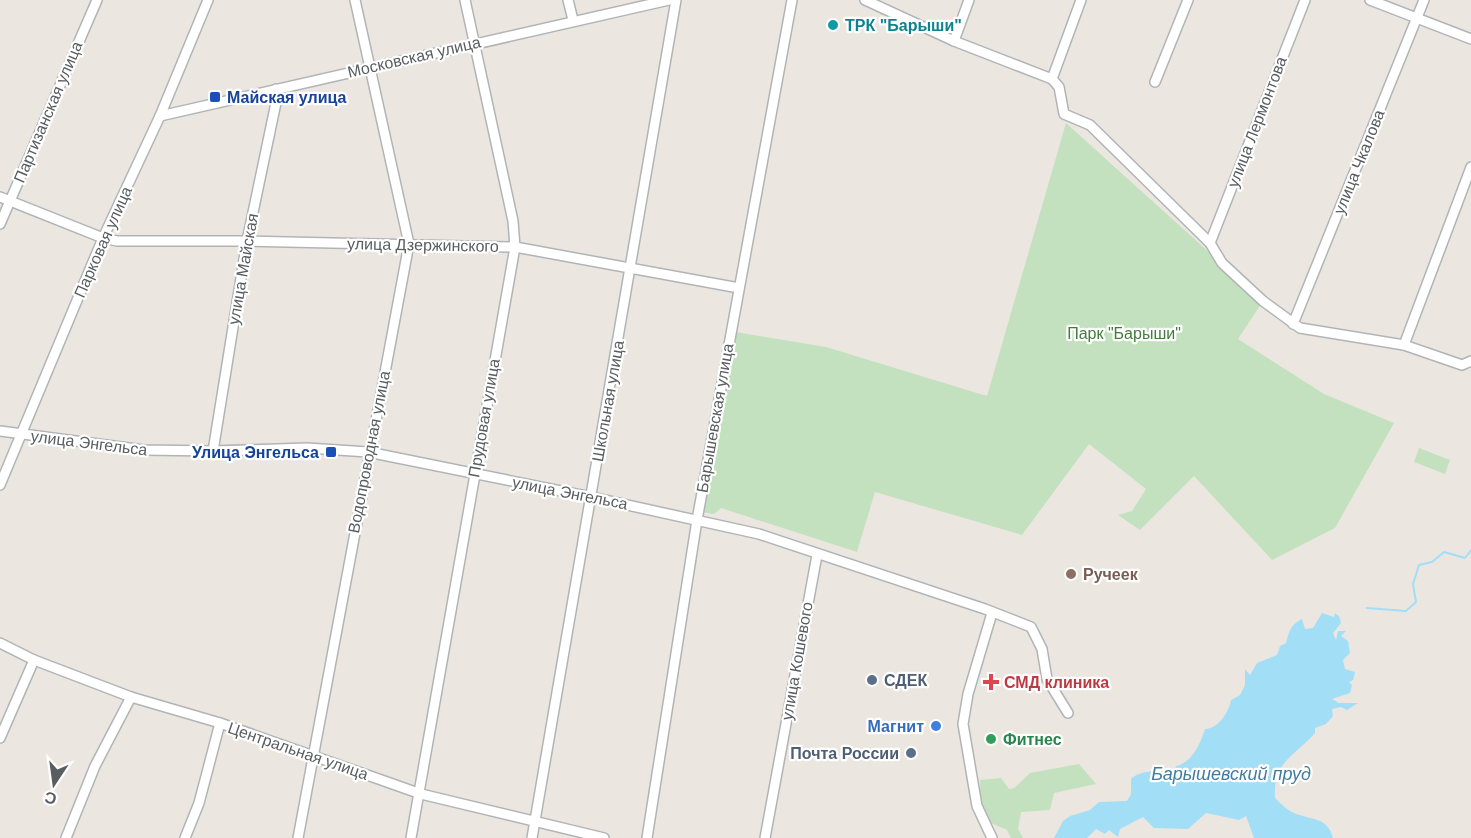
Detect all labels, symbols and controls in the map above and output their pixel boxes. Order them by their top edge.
place label: ТРК "Барыши" [845,17,962,34]
marker: ТРК "Барыши" [826,18,840,32]
street label: Московская улица [346,33,482,81]
street label: Партизанская улица [11,39,85,185]
street label: улица Лермонтова [1224,54,1290,190]
place label: Майская улица [227,89,347,106]
marker: Майская улица [208,90,222,104]
street label: улица Чкалова [1330,107,1388,217]
street label: Парковая улица [71,184,135,300]
street label: улица Майская [225,212,261,326]
street label: улица Дзержинского [347,235,499,255]
park label: Парк "Барыши" [1067,325,1181,342]
street label: Школьная улица [589,339,627,463]
street label: Барышевская улица [694,342,737,494]
street label: Прудовая улица [465,357,503,479]
street label: Водопроводная улица [345,369,393,535]
street label: улица Энгельса [30,427,148,459]
place label: Улица Энгельса [192,444,319,461]
marker: Улица Энгельса [324,445,338,459]
street label: улица Энгельса [511,473,629,513]
place label: Ручеек [1083,566,1139,583]
marker: Ручеек [1064,567,1078,581]
street label: улица Кошевого [778,600,816,722]
place label: СДЕК [884,672,927,689]
marker: СДЕК [865,673,879,687]
marker: СМД клиника [982,673,1000,691]
place label: СМД клиника [1004,674,1109,691]
place label: Магнит [868,718,924,735]
street label: Центральная улица [226,719,370,783]
marker: Магнит [929,719,943,733]
place label: Фитнес [1003,731,1062,748]
marker: Фитнес [984,732,998,746]
place label: Почта России [790,745,899,762]
marker: Почта России [904,746,918,760]
north arrow [24,754,84,814]
water label: Барышевский пруд [1151,764,1311,784]
text: С [43,788,58,808]

